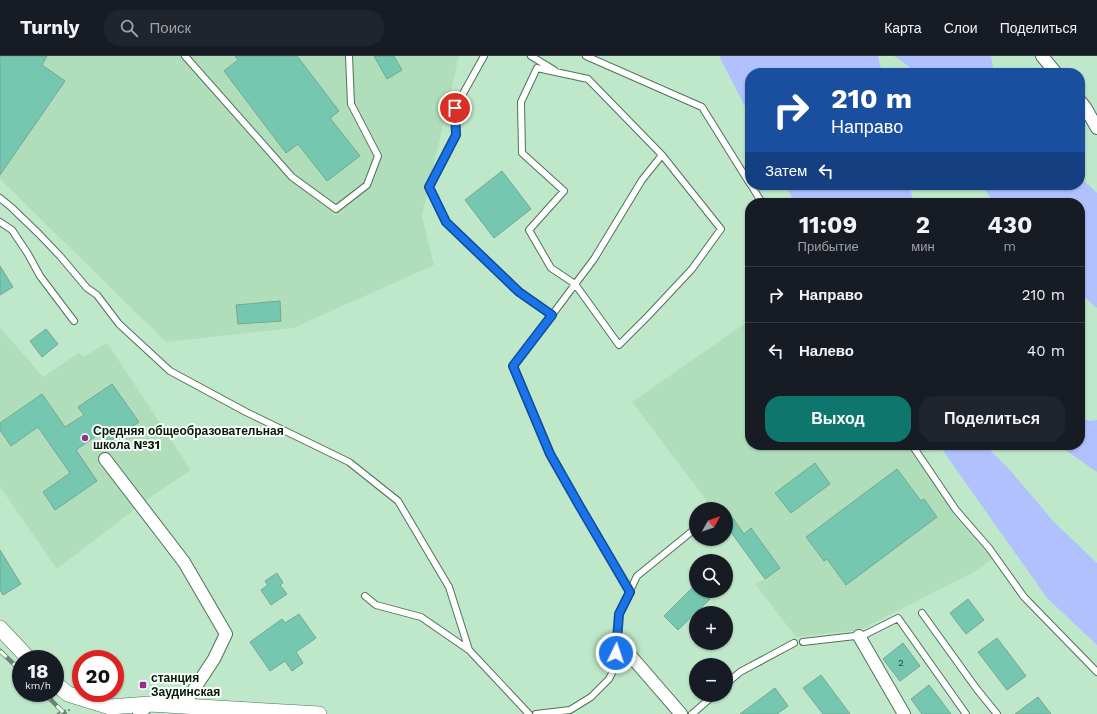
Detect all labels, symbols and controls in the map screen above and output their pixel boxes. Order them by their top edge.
search box [104,10,384,46]
text: Turnly [20,16,80,39]
icon: search [118,17,140,39]
text: Поиск [150,19,191,37]
text: Карта [884,20,922,36]
text: Слои [944,20,978,36]
text: Поделиться [1000,20,1077,36]
text: 210 m [831,82,912,115]
icon: right [765,84,817,136]
pin [438,91,472,125]
icon: arrive [444,97,466,119]
text: Направо [831,116,903,137]
icon: left [815,160,837,182]
text: Затем [765,162,807,180]
text: 11:09 [799,211,857,239]
text: 2 [916,211,930,239]
text: 430 [987,211,1032,239]
text: Прибытие [798,239,859,254]
text: мин [911,239,935,254]
text: m [1004,239,1016,254]
icon: right [765,284,787,306]
text: Направо [799,286,863,304]
text: 210 m [1022,286,1065,304]
icon: left [765,340,787,362]
text: Налево [799,342,854,360]
text: 40 m [1027,342,1065,360]
button: Выход [765,396,911,442]
button: Поделиться [919,396,1065,442]
place label: Средняя общеобразовательная школа №31 [93,424,284,452]
marker: Средняя общеобразовательная школа №31 [80,433,90,443]
north arrow [689,502,733,546]
map controls [689,502,733,702]
button: search [689,554,733,598]
button: + [689,606,733,650]
position arrow [595,632,637,674]
speed limit sign: 20 [72,650,124,702]
house number: 2 [898,657,904,668]
button: − [689,658,733,702]
text: 18 [27,659,49,683]
place label: станция Заудинская [151,671,220,699]
text: km/h [25,680,51,691]
marker: станция Заудинская [138,680,148,690]

